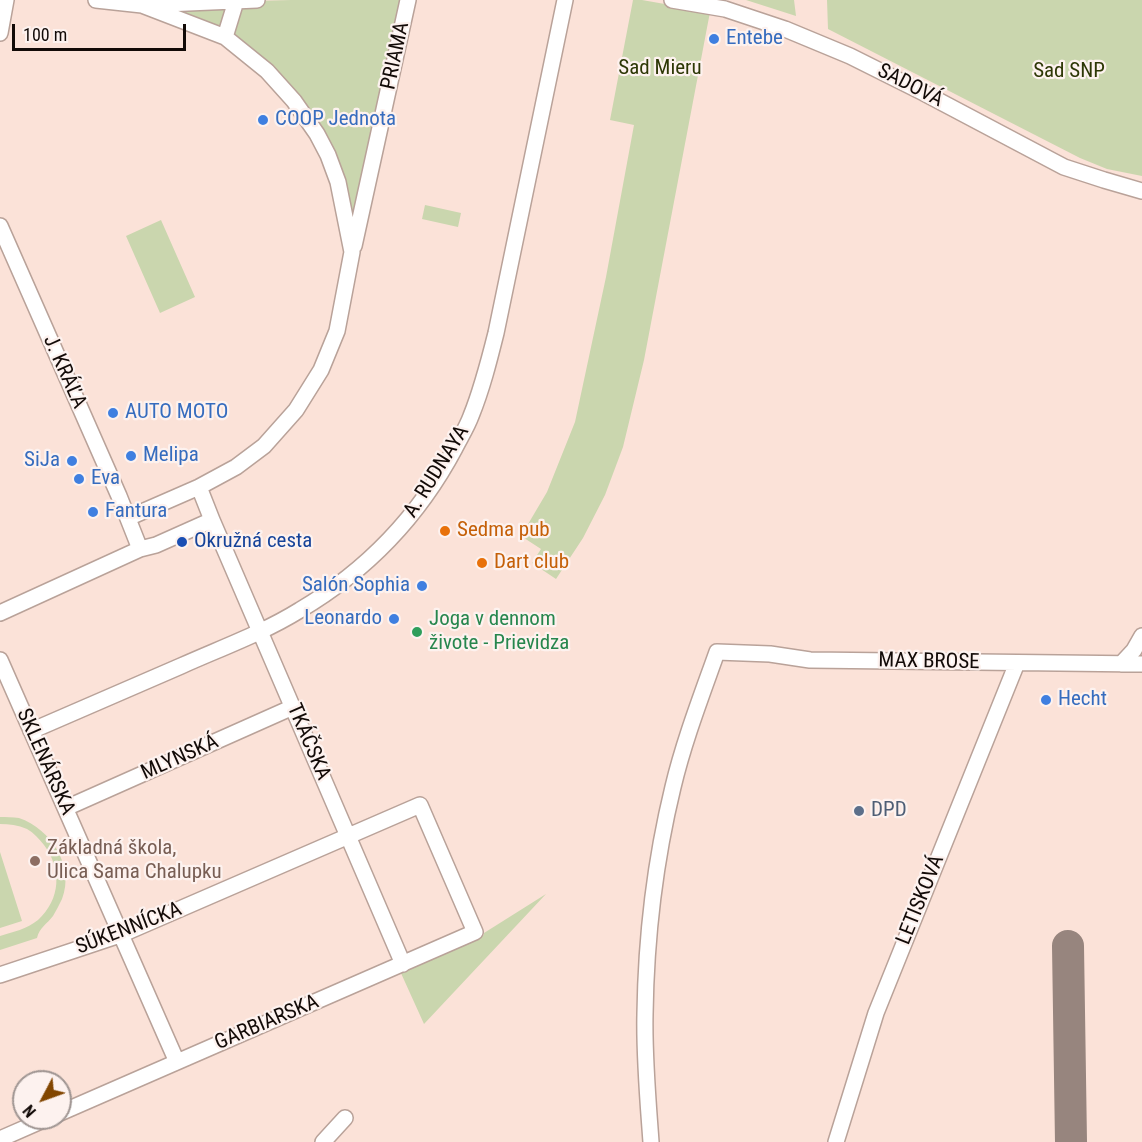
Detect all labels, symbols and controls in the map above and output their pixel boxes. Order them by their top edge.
scale bar [15,12,189,50]
street label: PRIAMA [377,20,415,92]
text: 100 m [23,24,67,45]
place label: Entebe [726,26,783,52]
marker: Entebe [707,32,721,46]
park label: Sad Mieru [618,56,702,82]
street label: SADOVÁ [873,59,947,113]
park label: Sad SNP [1033,59,1105,85]
place label: COOP Jednota [275,107,396,133]
marker: COOP Jednota [256,113,270,127]
street label: J. KRÁĽA [37,331,91,413]
place label: AUTO MOTO [125,400,228,426]
marker: AUTO MOTO [106,406,120,420]
street label: A. RUDNAYA [399,421,475,523]
place label: Melipa [143,443,199,469]
place label: SiJa [24,448,60,474]
marker: Melipa [124,449,138,463]
marker: SiJa [65,454,79,468]
place label: Eva [91,466,120,492]
marker: Eva [72,472,86,486]
place label: Fantura [105,499,167,525]
marker: Fantura [86,505,100,519]
place label: Sedma pub [457,518,550,544]
marker: Sedma pub [438,524,452,538]
place label: Okružná cesta [194,529,312,555]
marker: Okružná cesta [175,535,189,549]
place label: Dart club [494,550,569,576]
marker: Dart club [475,556,489,570]
place label: Salón Sophia [302,573,410,599]
marker: Salón Sophia [415,579,429,593]
place label: Leonardo [304,606,382,632]
place label: Joga v dennom živote - Prievidza [429,607,569,657]
marker: Leonardo [387,612,401,626]
marker: Joga v dennom živote - Prievidza [410,625,424,639]
street label: MAX BROSE [878,649,980,675]
place label: Hecht [1058,687,1107,713]
marker: Hecht [1039,693,1053,707]
street label: TKÁČSKA [281,700,335,784]
street label: SKLENÁRSKA [10,705,80,819]
street label: MLYNSKÁ [137,730,223,786]
place label: DPD [871,798,907,824]
marker: DPD [852,804,866,818]
place label: Základná škola, Ulica Sama Chalupku [47,836,222,886]
street label: LETISKOVÁ [892,852,950,948]
marker: Základná škola, Ulica Sama Chalupku [28,854,42,868]
street label: SÚKENNÍCKA [73,897,185,961]
street label: GARBIARSKA [211,990,323,1056]
north arrow [12,1070,72,1130]
text: N [19,1101,40,1121]

